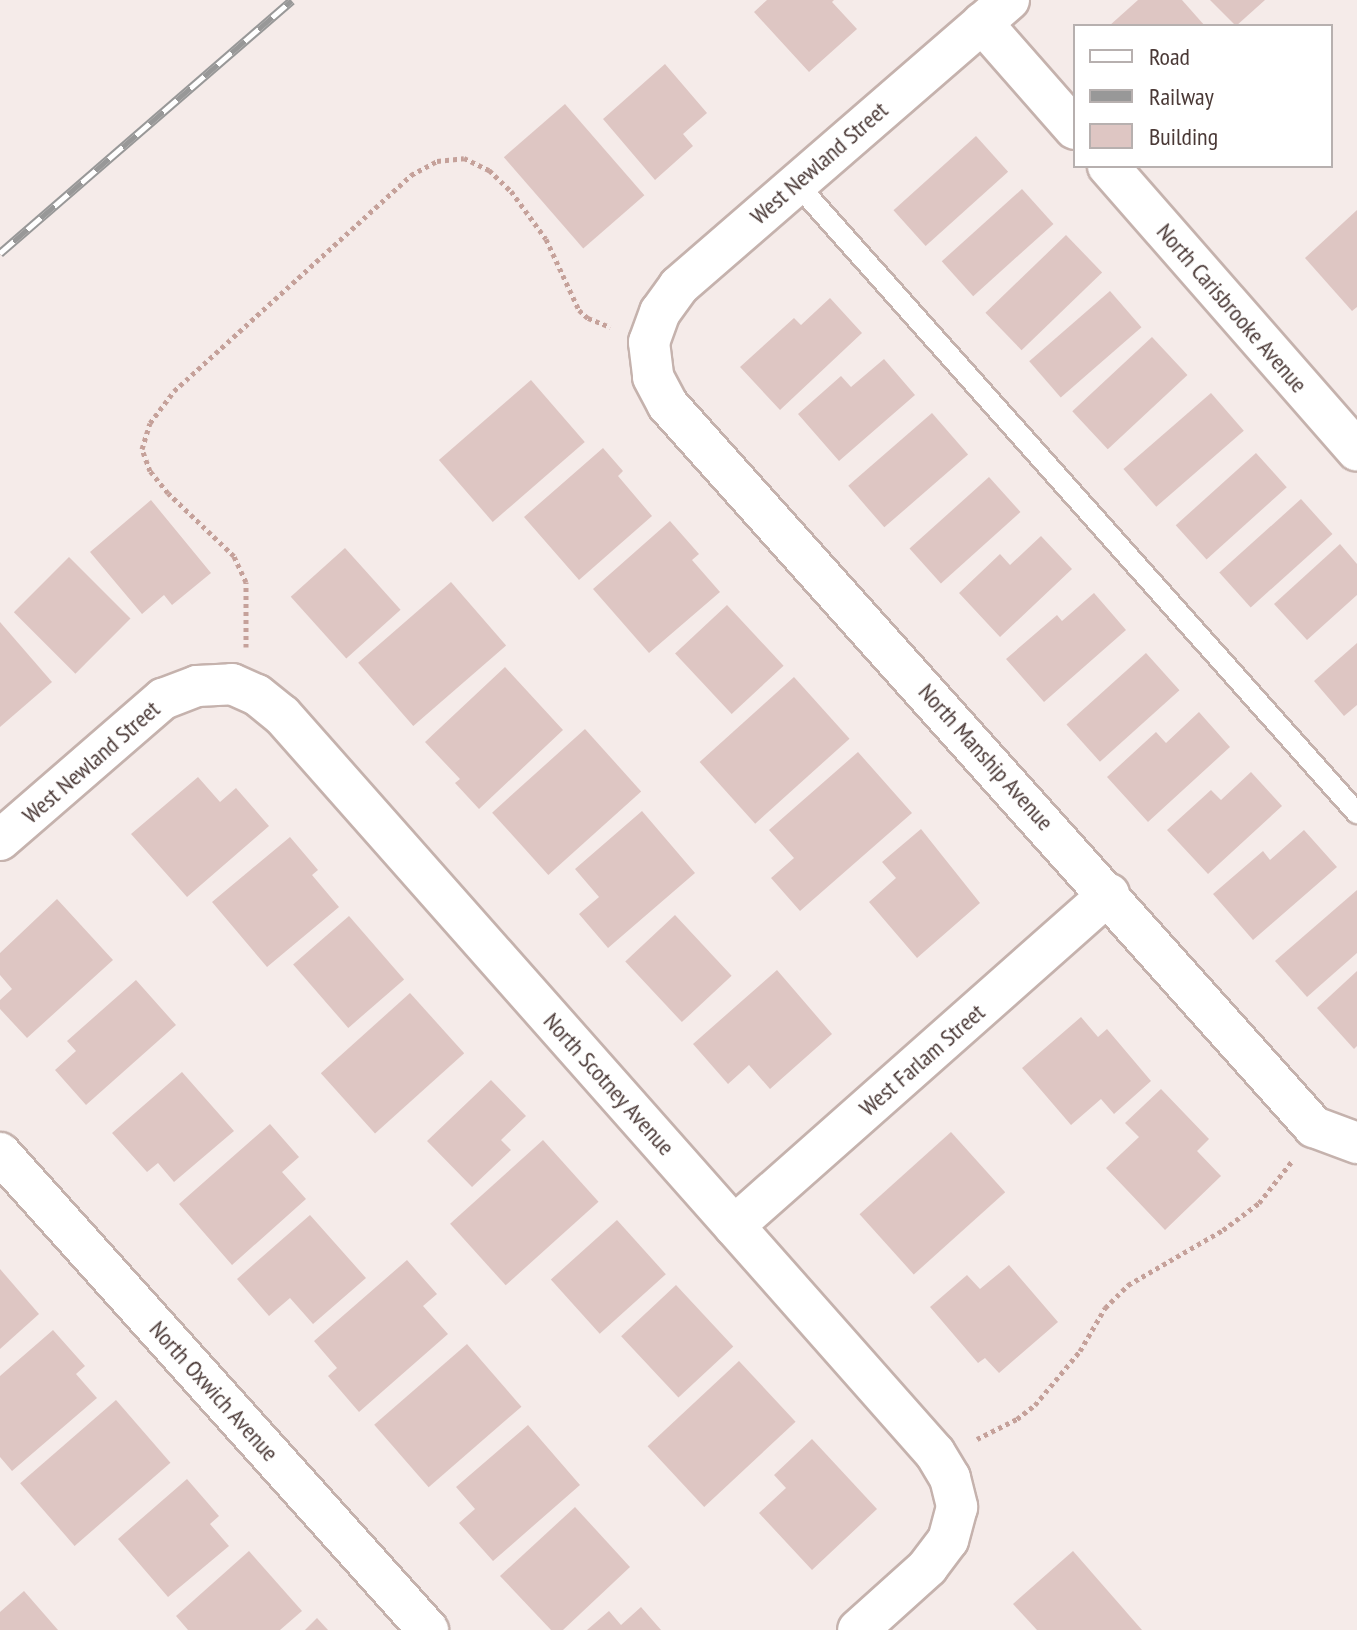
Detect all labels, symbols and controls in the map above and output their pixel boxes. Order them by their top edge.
legend [1073,24,1333,168]
text: Road [1149,41,1190,72]
text: Railway [1149,81,1214,112]
street label: West Newland Street [744,95,894,231]
text: Building [1149,121,1218,152]
street label: North Carisbrooke Avenue [1150,217,1314,399]
street label: North Manship Avenue [912,677,1060,837]
street label: West Newland Street [16,694,166,830]
street label: West Farlam Street [853,998,991,1122]
street label: North Scotney Avenue [537,1006,681,1162]
street label: North Oxwich Avenue [143,1315,285,1467]

